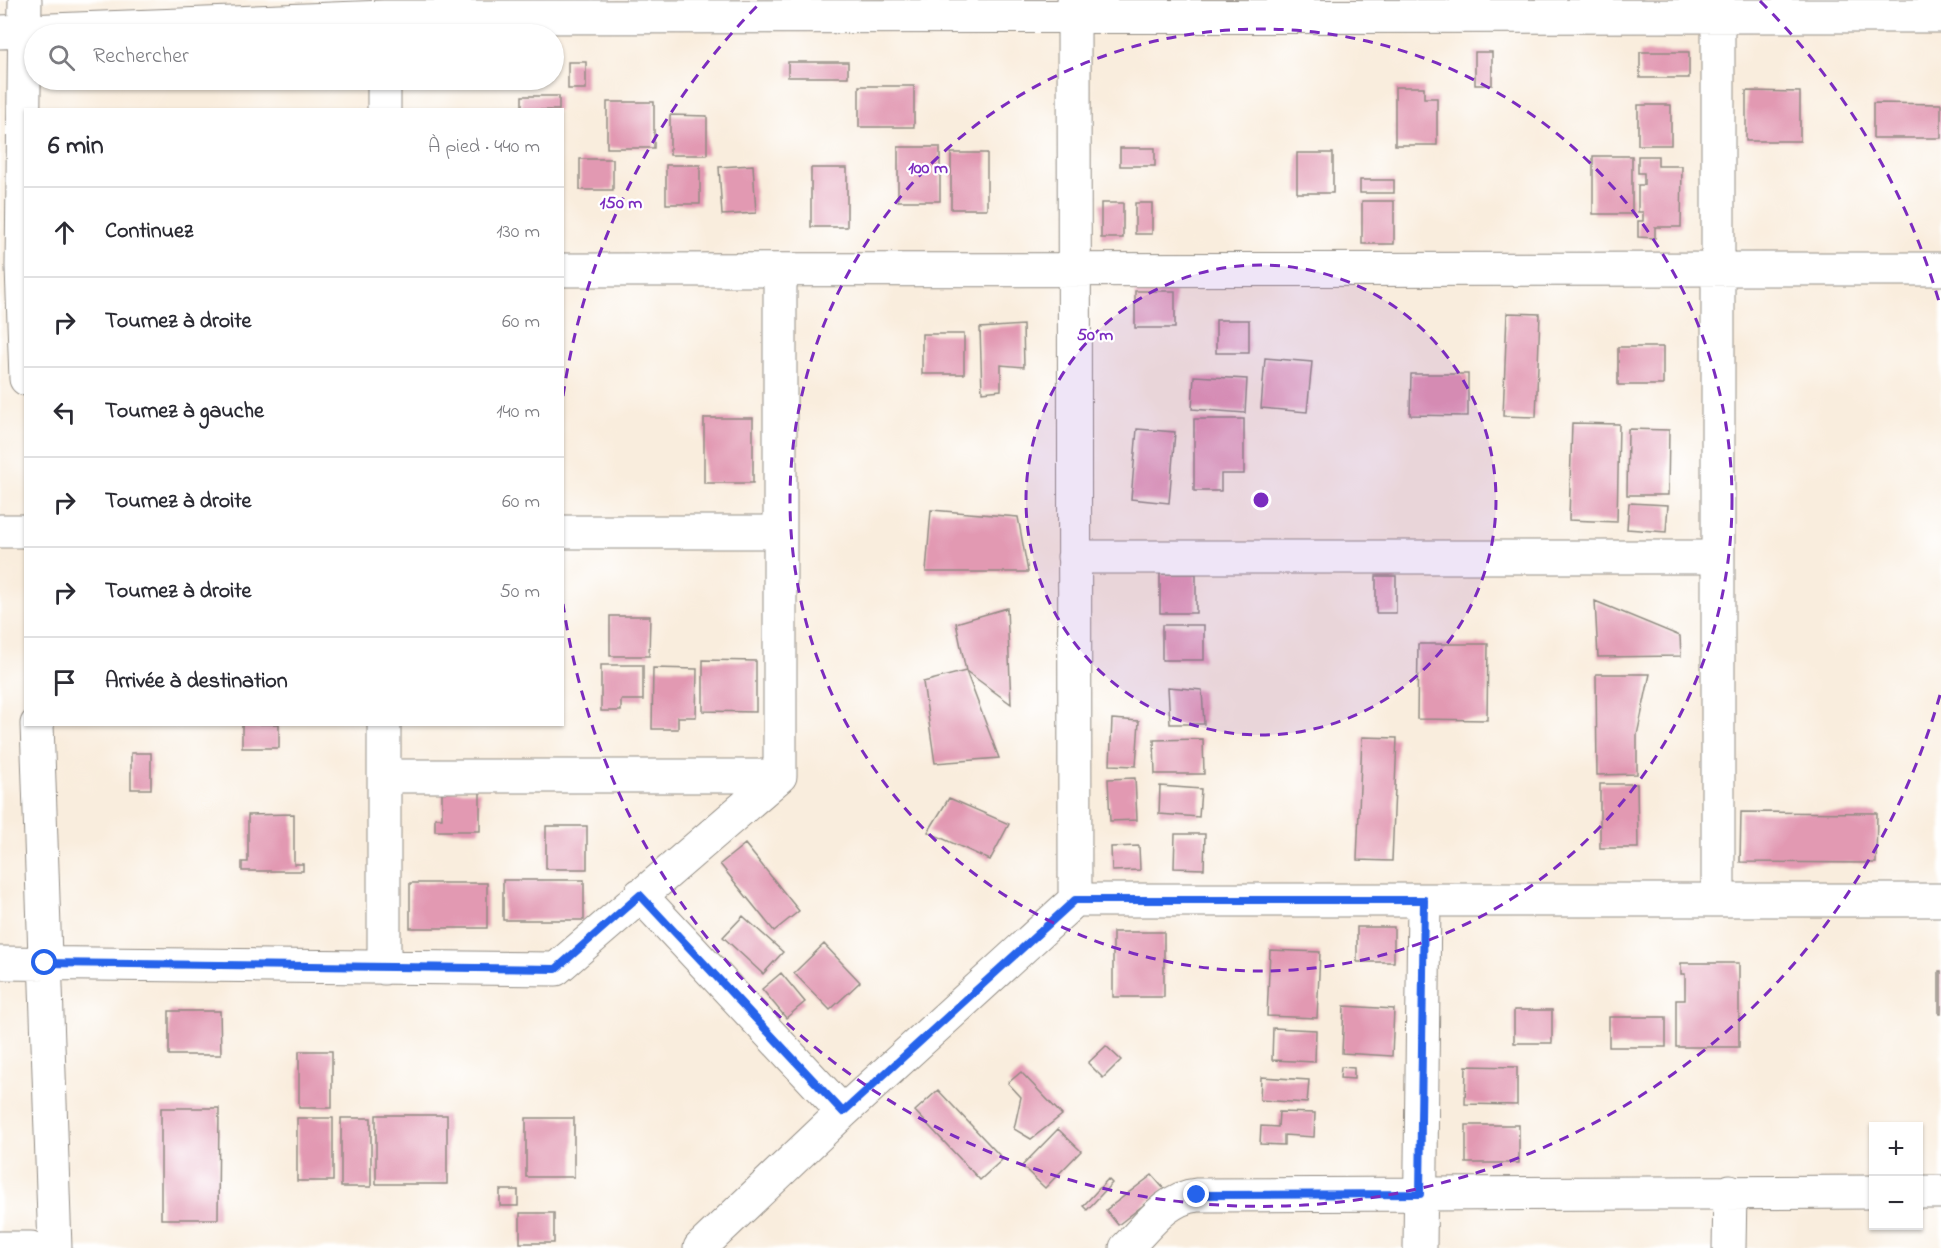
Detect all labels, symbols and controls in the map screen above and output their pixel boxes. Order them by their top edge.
search box [24,24,564,90]
icon: search [45,41,78,74]
text: Rechercher [93,41,189,73]
text: 6 min [48,128,104,166]
text: À pied · 440 m [428,133,540,162]
text: 100 m [908,156,948,182]
text: 150 m [600,191,642,217]
icon: ahead [48,216,81,249]
text: Continuez [105,216,193,248]
text: 130 m [496,218,540,247]
icon: right [48,306,81,339]
text: Tournez à droite [105,306,251,338]
text: 60 m [502,308,540,337]
text: 50 m [1077,323,1113,349]
icon: left [48,396,81,429]
text: Tournez à gauche [105,396,264,428]
text: 140 m [496,398,540,427]
icon: right [48,486,81,519]
text: Tournez à droite [105,486,251,518]
text: 60 m [502,488,540,517]
centre of rings [1251,490,1271,510]
icon: right [48,576,81,609]
text: Tournez à droite [105,576,251,608]
text: 50 m [499,578,540,607]
icon: arrive [48,666,81,699]
text: Arrivée à destination [105,666,288,698]
route start [31,949,57,975]
map controls [1869,1122,1923,1230]
button: + [1869,1122,1923,1176]
button: − [1869,1176,1923,1230]
route end [1183,1181,1209,1207]

